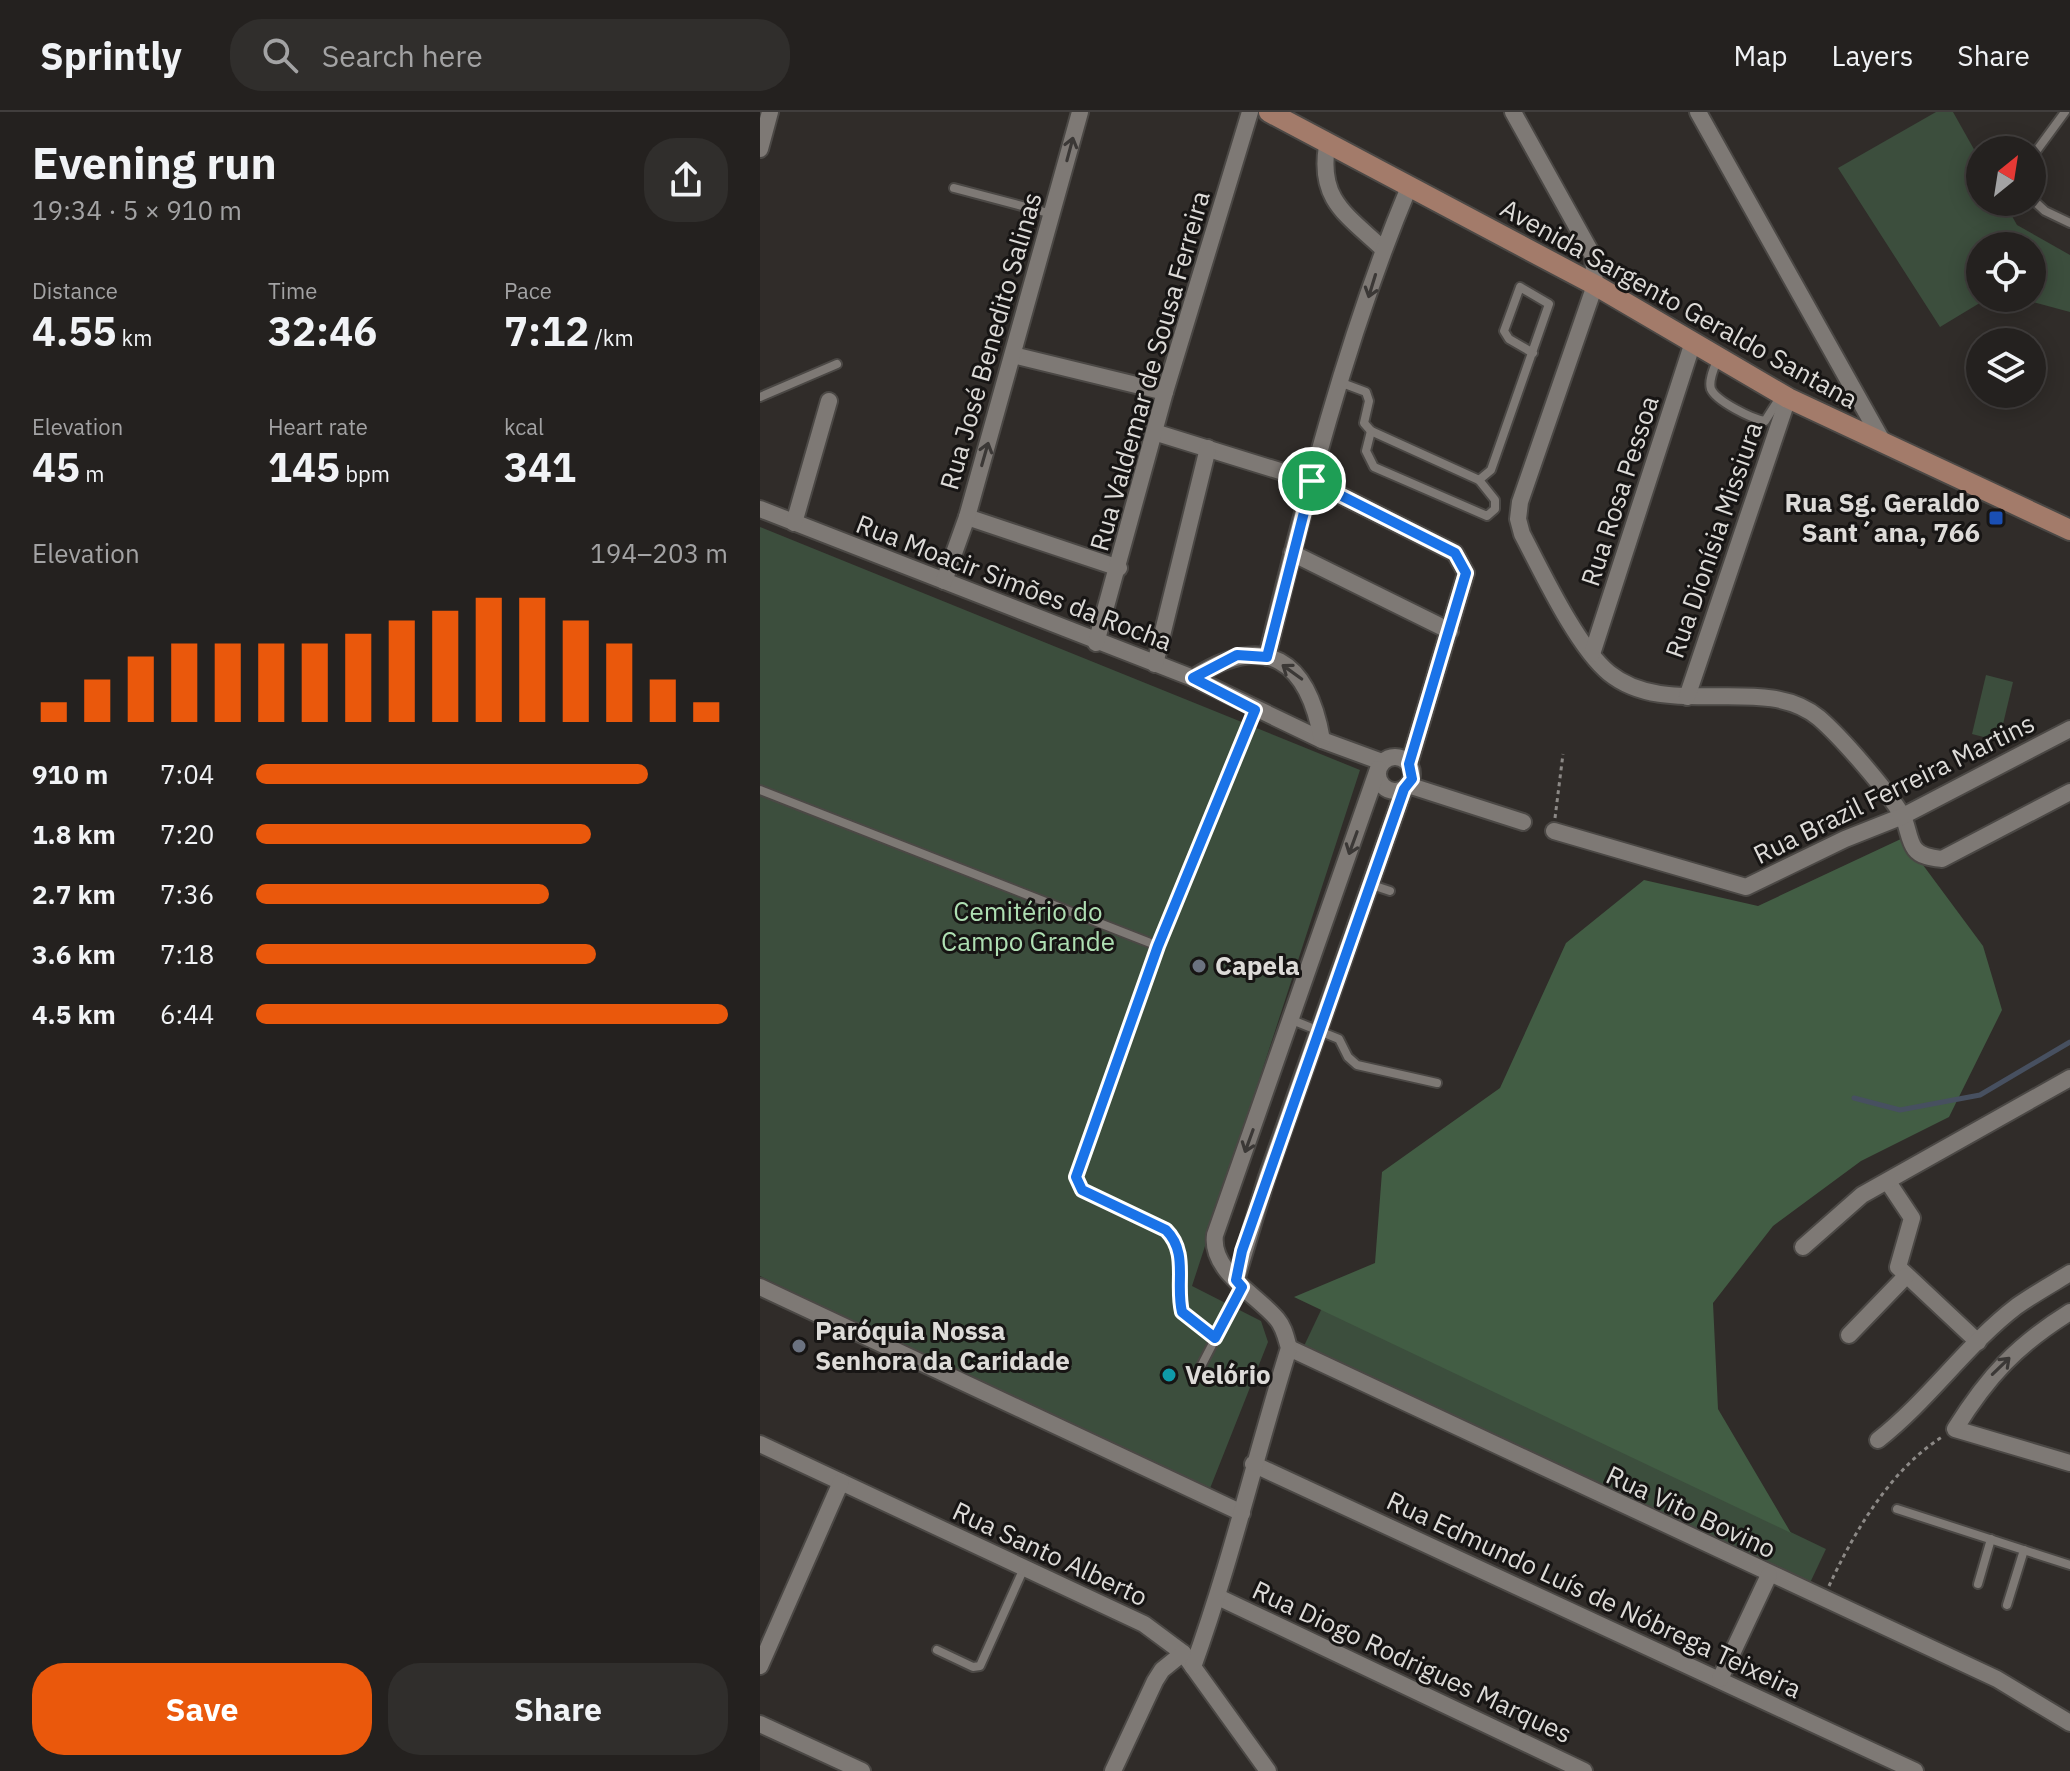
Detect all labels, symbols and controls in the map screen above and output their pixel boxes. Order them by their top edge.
search box [230,19,790,91]
text: Sprintly [40,31,182,80]
icon: search [258,33,302,77]
text: Search here [322,36,483,75]
text: Map [1733,37,1787,74]
text: Layers [1831,37,1913,74]
text: Share [1957,37,2030,74]
text: Evening run [32,134,277,191]
north arrow [1966,136,2046,216]
map controls [1966,136,2046,408]
one-way arrow [1063,137,1078,163]
button: share [644,138,728,222]
street label: Rua Valdemar de Sousa Ferreira [1081,187,1217,555]
street label: Rua José Benedito Salinas [931,188,1049,493]
street label: Avenida Sargento Geraldo Santana [1495,190,1864,416]
text: 19:34 · 5 × 910 m [32,193,242,227]
button: locate [1966,232,2046,312]
one-way arrow [1364,273,1378,298]
text: Distance [32,276,118,305]
text: Time [268,276,317,305]
text: Pace [504,276,552,305]
text: 4.55 [32,305,116,357]
text: 32:46 [268,305,377,357]
text: 7:12 [504,305,589,357]
text: km [116,323,152,352]
text: /km [589,323,634,352]
button: layers [1966,328,2046,408]
street label: Rua Rosa Pessoa [1572,391,1666,590]
text: Elevation [32,412,123,441]
text: Heart rate [268,412,368,441]
text: kcal [504,412,544,441]
street label: Rua Dionísia Missiura [1657,417,1769,662]
text: 45 [32,441,80,493]
text: 145 [268,441,340,493]
text: 341 [504,441,576,493]
one-way arrow [978,441,993,467]
pin [1278,447,1346,515]
text: m [80,459,104,488]
text: bpm [340,459,390,488]
icon: arrive [1290,459,1334,503]
place label: Rua Sg. Geraldo Sant´ana, 766 [1785,485,1980,549]
street label: Rua Moacir Simões da Rocha [852,506,1177,658]
marker: Rua Sg. Geraldo Sant´ana, 766 [1987,509,2005,527]
text: Elevation [32,536,140,570]
text: 194–203 m [590,536,728,570]
one-way arrow [1282,664,1303,681]
street label: Rua Brazil Ferreira Martins [1747,705,2040,871]
text: 910 m [32,757,108,791]
text: 7:04 [160,757,214,791]
text: 1.8 km [32,817,116,851]
text: 7:20 [160,817,214,851]
one-way arrow [1345,830,1360,855]
text: 2.7 km [32,877,116,911]
text: 7:36 [160,877,214,911]
park label: Cemitério do Campo Grande [941,894,1115,958]
text: 3.6 km [32,937,116,971]
text: 7:18 [160,937,214,971]
place label: Capela [1215,948,1300,982]
marker: Capela [1190,957,1208,975]
text: 4.5 km [32,997,116,1031]
text: 6:44 [160,997,214,1031]
one-way arrow [1241,1128,1255,1153]
place label: Paróquia Nossa Senhora da Caridade [815,1313,1070,1377]
marker: Paróquia Nossa Senhora da Caridade [790,1337,808,1355]
place label: Velório [1185,1357,1271,1391]
one-way arrow [1991,1357,2011,1376]
marker: Velório [1160,1366,1178,1384]
street label: Rua Vito Bovino [1601,1457,1782,1565]
street label: Rua Edmundo Luís de Nóbrega Teixeira [1381,1483,1807,1705]
street label: Rua Santo Alberto [948,1493,1153,1613]
street label: Rua Diogo Rodrigues Marques [1247,1572,1578,1750]
button: Save [32,1663,372,1755]
button: Share [388,1663,728,1755]

